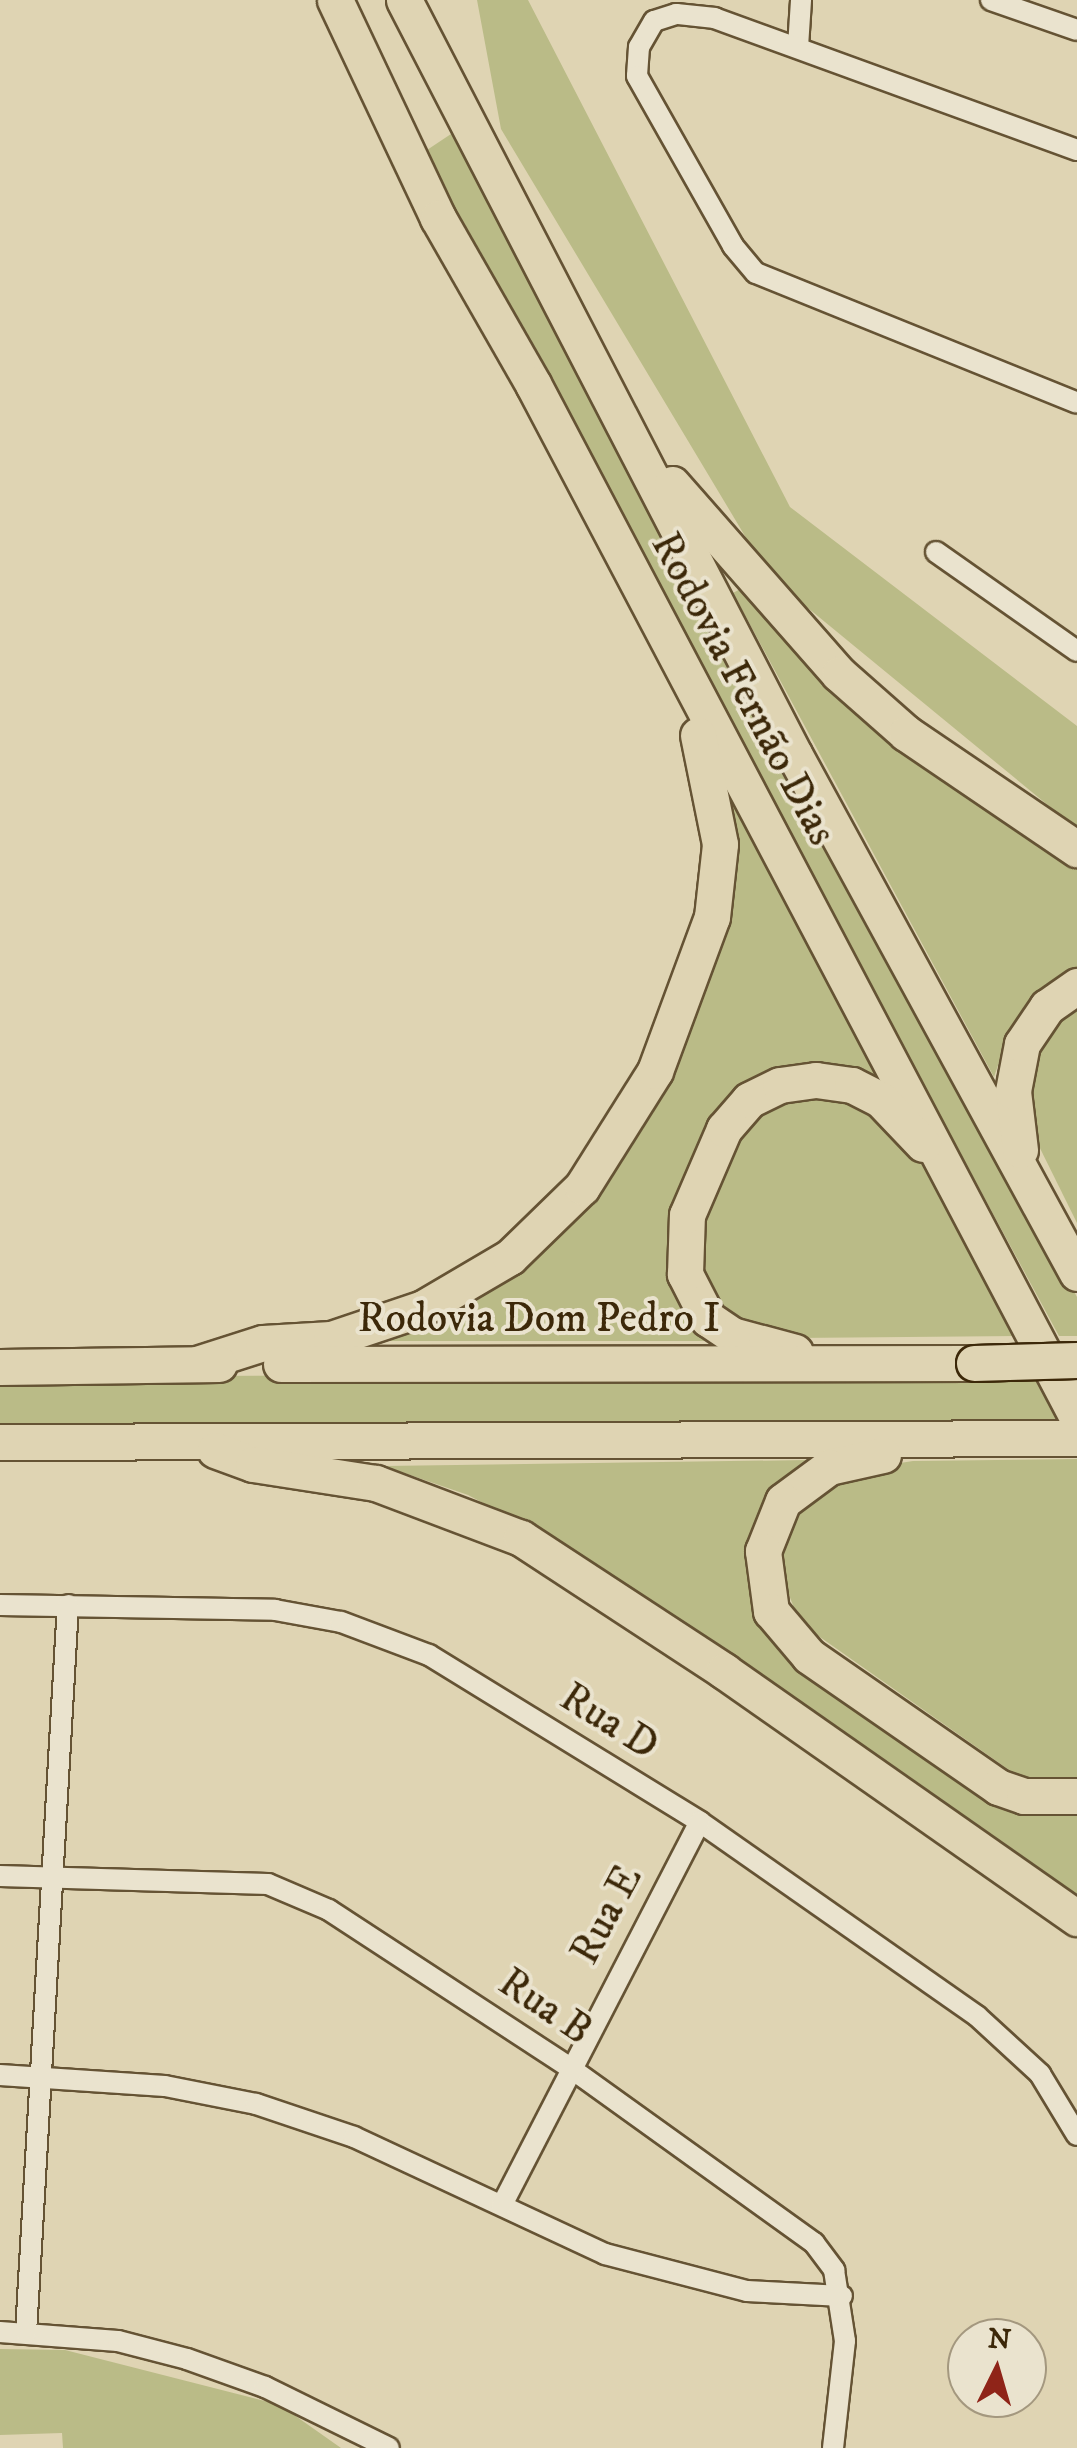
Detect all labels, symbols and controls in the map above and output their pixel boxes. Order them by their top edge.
street label: Rodovia Fernão Dias [639,524,847,854]
street label: Rodovia Dom Pedro I [358,1294,720,1344]
street label: Rua D [551,1672,667,1772]
street label: Rua E [560,1857,654,1973]
street label: Rua B [489,1958,601,2056]
north arrow [947,2318,1047,2418]
text: N [987,2321,1012,2358]

